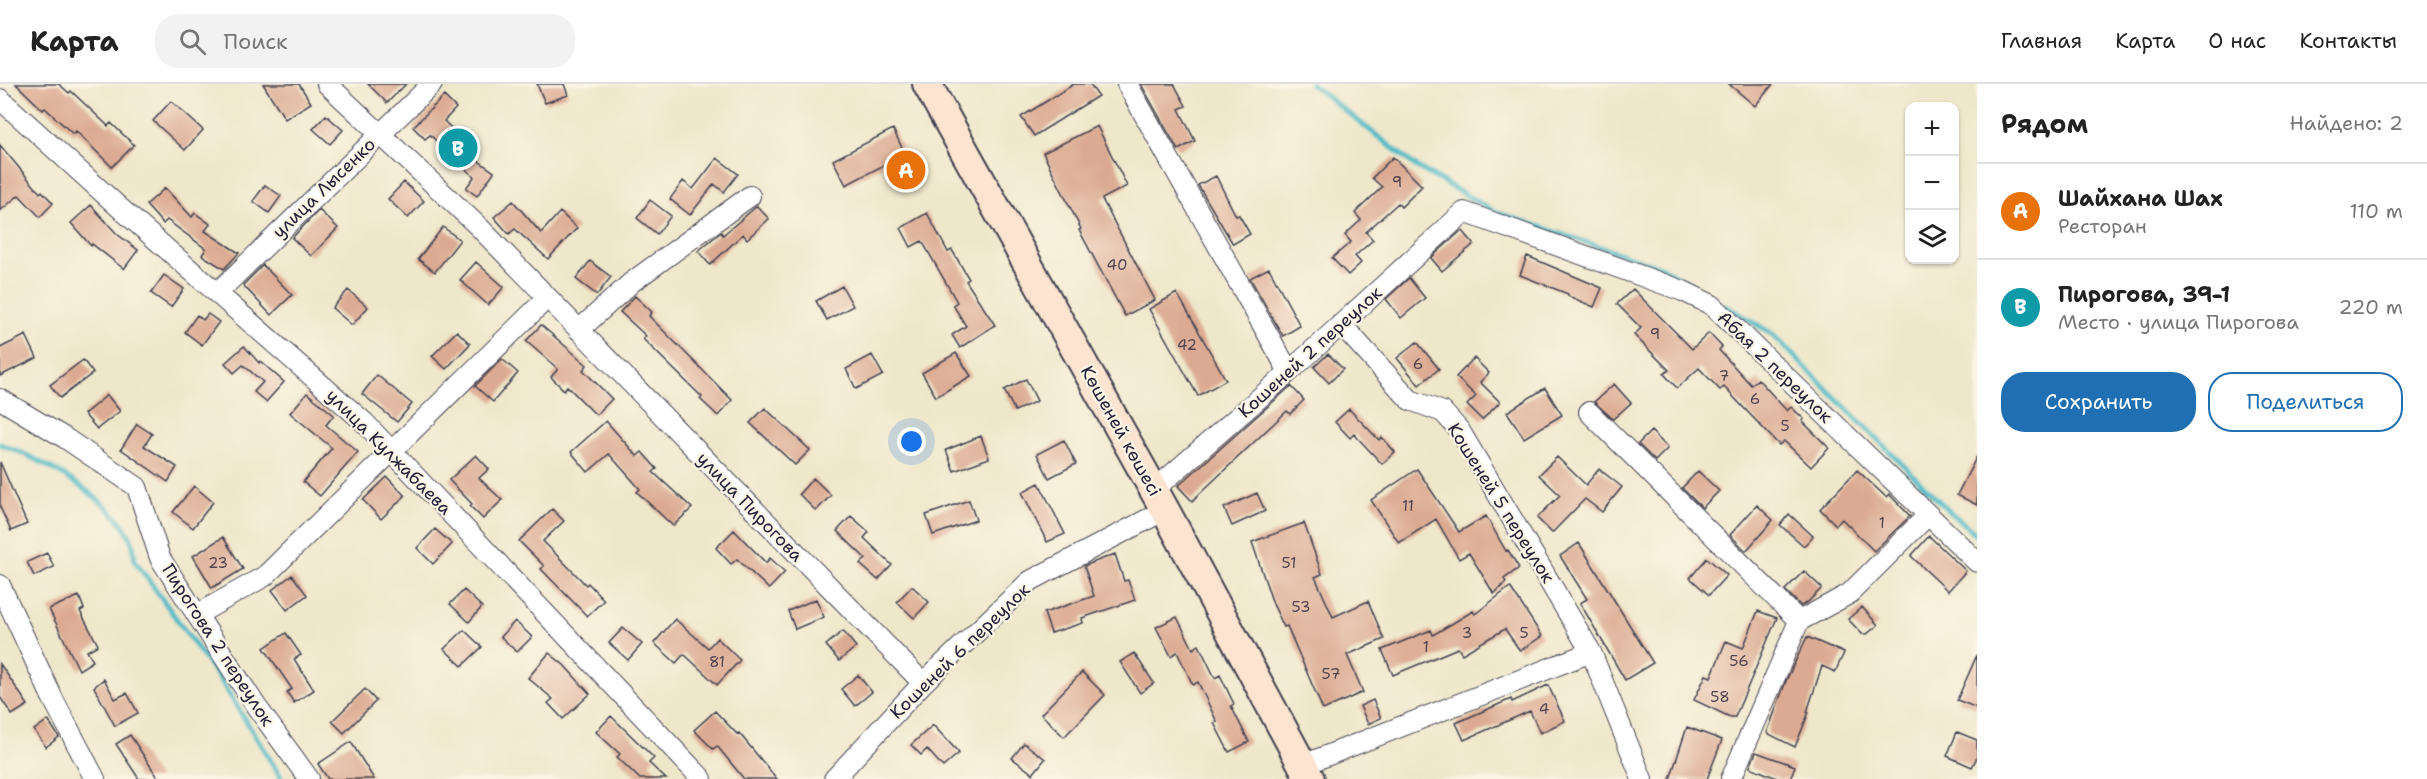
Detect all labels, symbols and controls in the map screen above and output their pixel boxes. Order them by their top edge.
search box [155,14,575,68]
text: Карта [30,22,119,60]
icon: search [176,25,209,58]
text: Поиск [224,27,288,56]
text: Главная [2001,27,2082,55]
text: Карта [2115,27,2175,55]
text: О нас [2208,27,2266,55]
text: Контакты [2299,27,2397,55]
map controls [1905,102,1959,264]
button: + [1905,102,1959,156]
text: Рядом [2001,106,2088,141]
text: Найдено: 2 [2290,110,2403,136]
pin: B [438,126,478,170]
street label: улица Лысенко [267,133,381,243]
pin: A [886,148,926,193]
button: − [1905,156,1959,210]
house number: 9 [1392,172,1402,192]
text: Шайхана Шах [2058,184,2223,213]
text: A [2013,198,2028,224]
text: 110 m [2349,198,2403,224]
button: layers [1905,210,1959,264]
text: Ресторан [2058,213,2147,239]
house number: 40 [1107,255,1127,275]
text: Пирогова, 39-1 [2058,280,2230,309]
street label: Кошеней 2 переулок [1233,281,1387,423]
text: B [2014,294,2027,320]
text: 220 m [2339,294,2403,320]
street label: Абая 2 переулок [1712,306,1838,428]
text: Место · улица Пирогова [2058,309,2299,335]
house number: 9 [1650,324,1660,344]
house number: 42 [1177,335,1197,355]
house number: 6 [1413,354,1423,374]
street label: Көшеней көшесі [1075,361,1167,501]
house number: 7 [1719,366,1729,386]
button: Сохранить [2001,372,2196,432]
button: Поделиться [2208,372,2403,432]
street label: улица Кулжабаева [321,384,457,520]
house number: 6 [1750,389,1760,409]
house number: 5 [1780,416,1790,436]
street label: Кошеней 5 переулок [1442,418,1560,588]
your location [897,427,926,456]
street label: улица Пирогова [691,447,809,567]
house number: 11 [1402,496,1414,516]
house number: 1 [1879,513,1885,533]
house number: 23 [208,553,228,573]
house number: 51 [1282,553,1296,573]
street label: Пирогова 2 переулок [156,559,280,731]
street label: Кошеней 6 переулок [885,577,1036,724]
house number: 53 [1292,597,1311,617]
house number: 3 [1462,623,1472,643]
house number: 5 [1519,623,1529,643]
house number: 1 [1423,637,1429,657]
house number: 56 [1729,651,1749,671]
house number: 81 [709,652,725,672]
house number: 57 [1322,664,1340,684]
house number: 58 [1710,687,1730,707]
house number: 4 [1539,699,1549,719]

